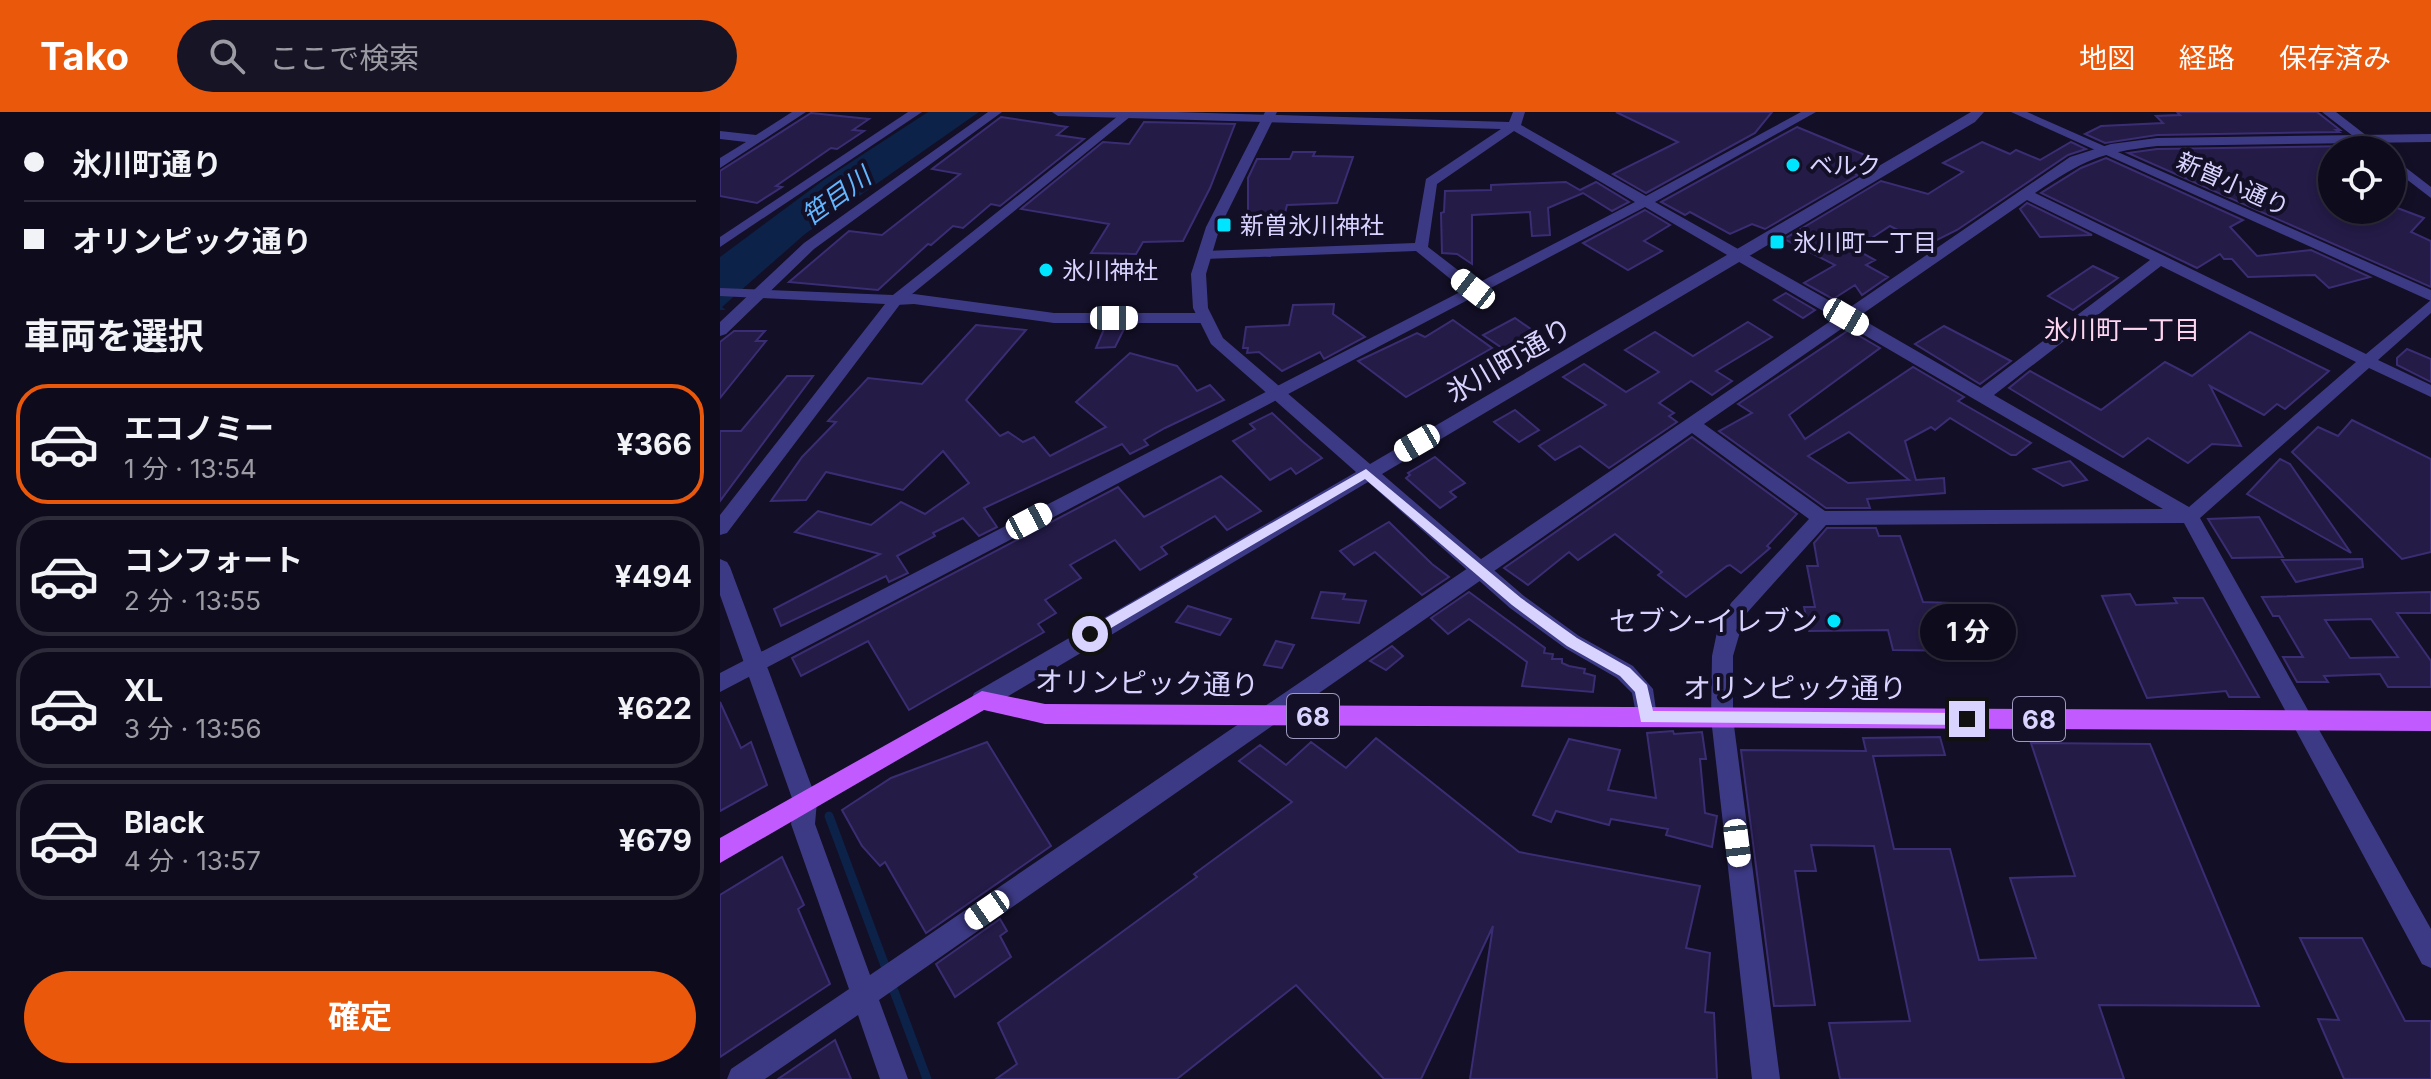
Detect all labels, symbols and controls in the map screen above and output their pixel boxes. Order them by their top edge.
search box [177,20,737,92]
text: Tako [40,33,129,79]
icon: search [205,34,249,78]
text: ここで検索 [269,40,419,76]
text: 地図 [2079,41,2135,75]
text: 経路 [2179,41,2235,75]
text: 保存済み [2279,41,2391,75]
map controls [2318,136,2406,224]
button: locate [2318,136,2406,224]
text: 氷川町通り [72,146,222,182]
street label: 新曽小通り [2172,146,2294,222]
place label: ベルク [1809,151,1881,180]
marker: ベルク [1784,156,1802,174]
water label: 笹目川 [795,159,879,231]
place label: 新曽氷川神社 [1240,211,1384,240]
marker: 新曽氷川神社 [1215,216,1233,234]
text: オリンピック通り [72,223,312,259]
place label: 氷川町一丁目 [1793,228,1937,257]
marker: 氷川町一丁目 [1768,233,1786,251]
place label: 氷川神社 [1062,256,1158,285]
marker: 氷川神社 [1037,261,1055,279]
car [1447,265,1499,313]
car [1819,295,1873,339]
car [1090,306,1138,330]
street label: 氷川町通り [1440,310,1578,410]
text: 車両を選択 [24,314,204,358]
district label: 氷川町一丁目 [2044,314,2200,345]
icon: car [28,408,100,480]
text: エコノミー [124,410,274,446]
car [1390,421,1444,465]
text: ¥366 [617,426,692,462]
text: 1 分 · 13:54 [124,453,257,484]
car [1002,499,1056,543]
icon: car [28,540,100,612]
text: コンフォート [124,542,303,578]
text: ¥494 [615,558,692,594]
text: 2 分 · 13:55 [124,585,261,616]
callout: 1 分 [1919,603,2015,659]
place label: セブン-イレブン [1609,604,1818,638]
marker: セブン-イレブン [1825,612,1843,630]
route start [1072,616,1108,652]
text: 1 分 [1946,616,1990,647]
street label: オリンピック通り [1035,664,1259,702]
street label: オリンピック通り [1683,671,1907,705]
icon: car [28,672,100,744]
text: XL [124,672,163,708]
text: ¥622 [618,690,692,726]
road number: 68 [1287,694,1339,738]
road number: 68 [2013,697,2065,741]
route end [1949,701,1985,737]
text: 3 分 · 13:56 [124,713,262,744]
icon: car [28,804,100,876]
text: Black [124,804,204,840]
car [1722,818,1752,868]
text: ¥679 [619,822,692,858]
text: 4 分 · 13:57 [124,845,261,876]
car [960,886,1014,934]
button: 確定 [24,971,696,1063]

